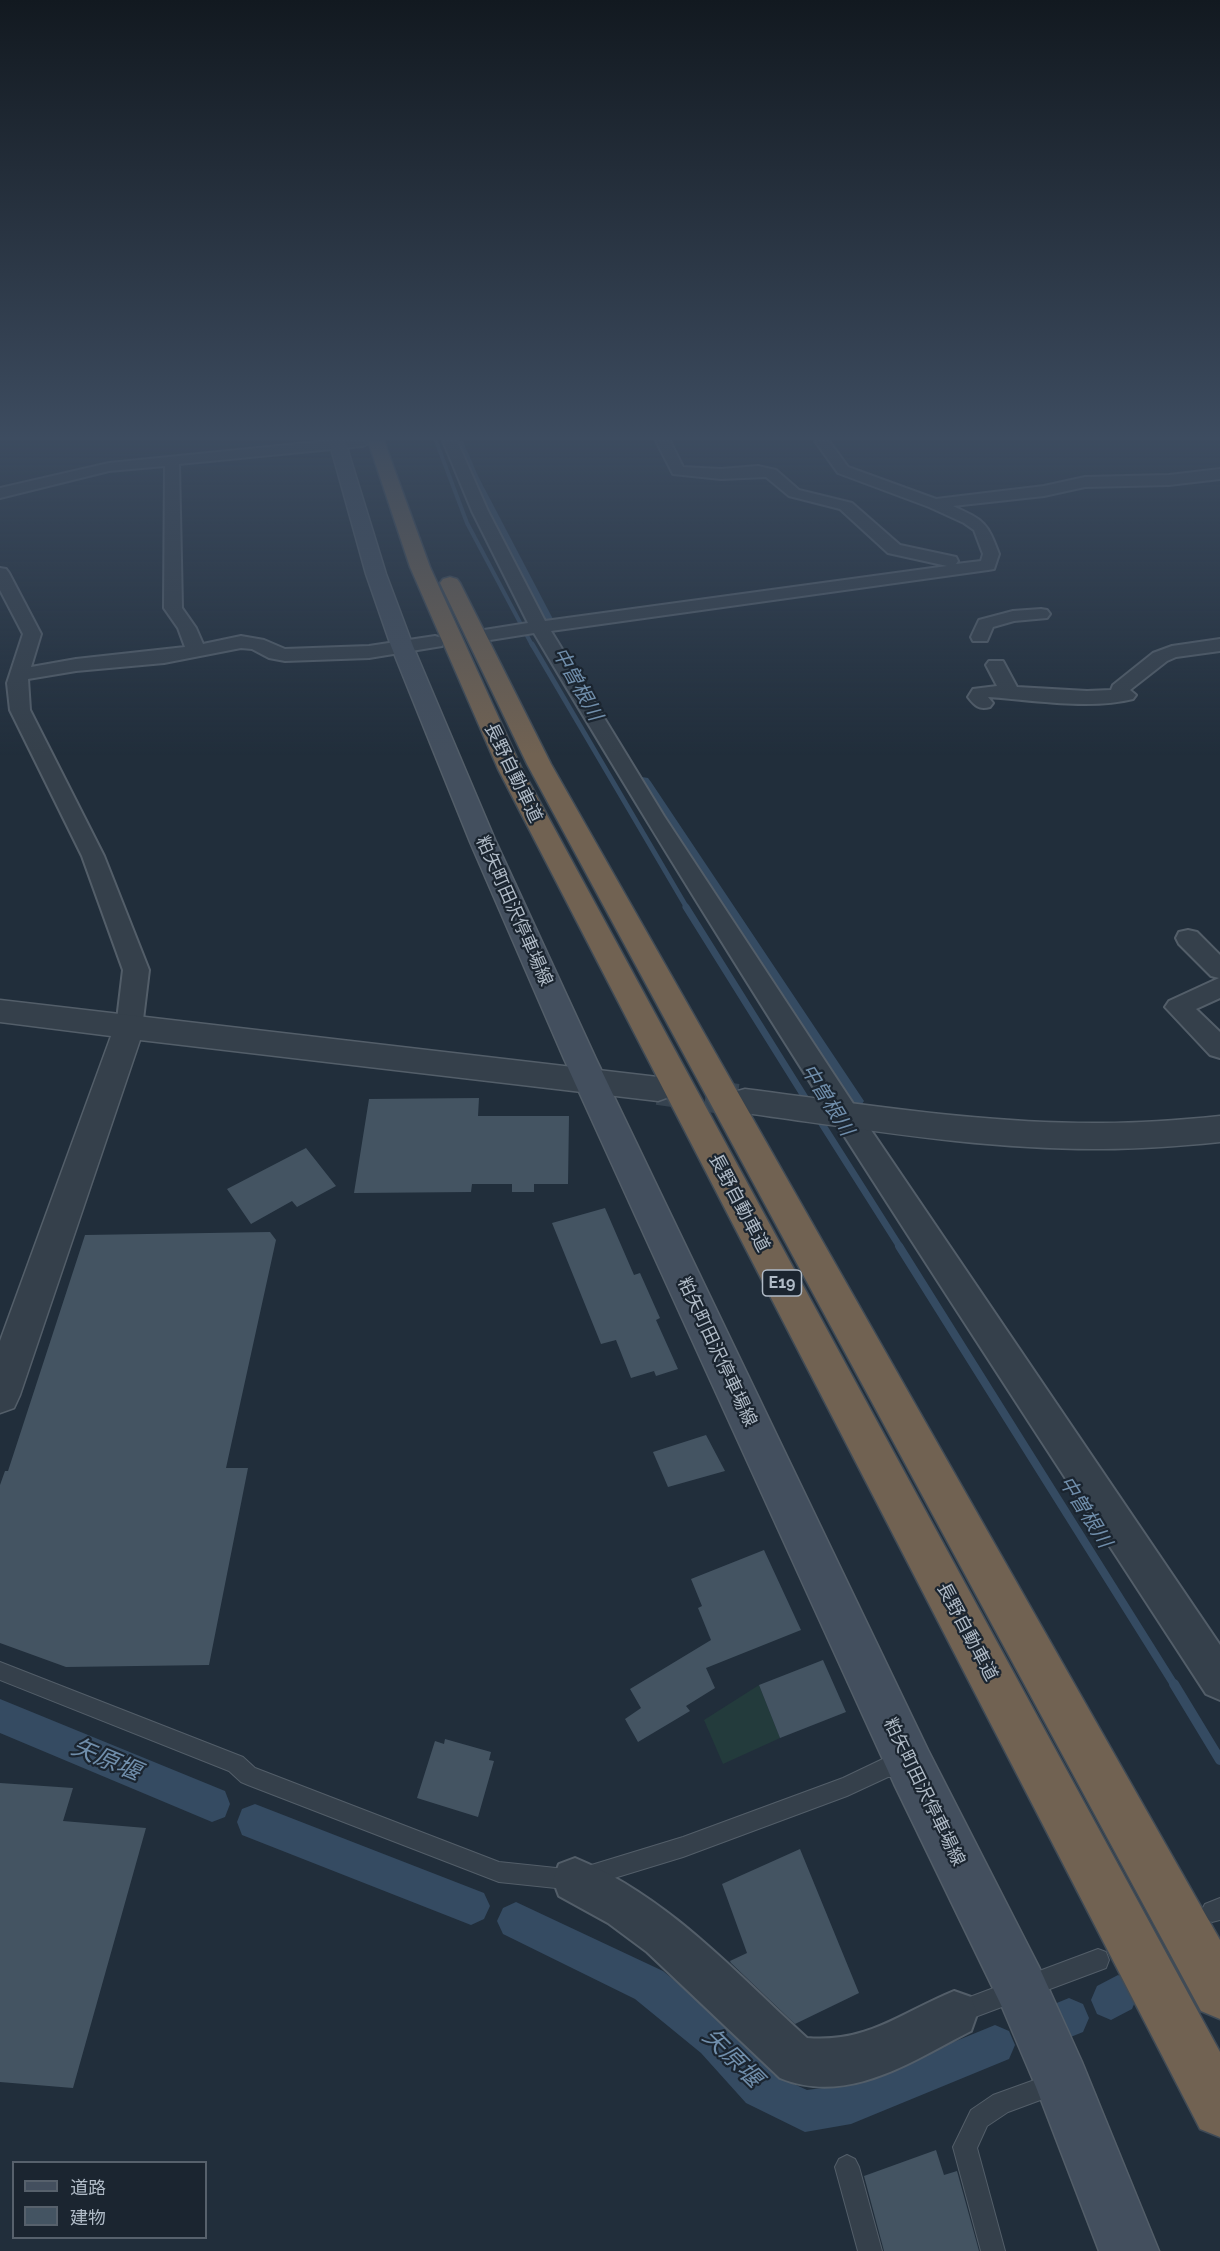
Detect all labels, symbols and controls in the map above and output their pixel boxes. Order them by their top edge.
water label: 中曽根川 [547,643,607,725]
street label: 長野自動車道 [480,720,546,826]
street label: 粕矢町田沢停車場線 [471,833,557,989]
water label: 中曽根川 [796,1060,858,1140]
street label: 長野自動車道 [704,1150,774,1256]
road number: E19 [762,1270,802,1296]
street label: 粕矢町田沢停車場線 [673,1274,761,1430]
water label: 中曽根川 [1054,1472,1116,1552]
street label: 長野自動車道 [932,1579,1002,1685]
street label: 粕矢町田沢停車場線 [879,1714,969,1870]
water label: 矢原堰 [67,1733,145,1787]
water label: 矢原堰 [696,2022,768,2094]
legend [12,2161,207,2239]
text: 道路 [70,2177,106,2198]
text: 建物 [70,2207,106,2228]

